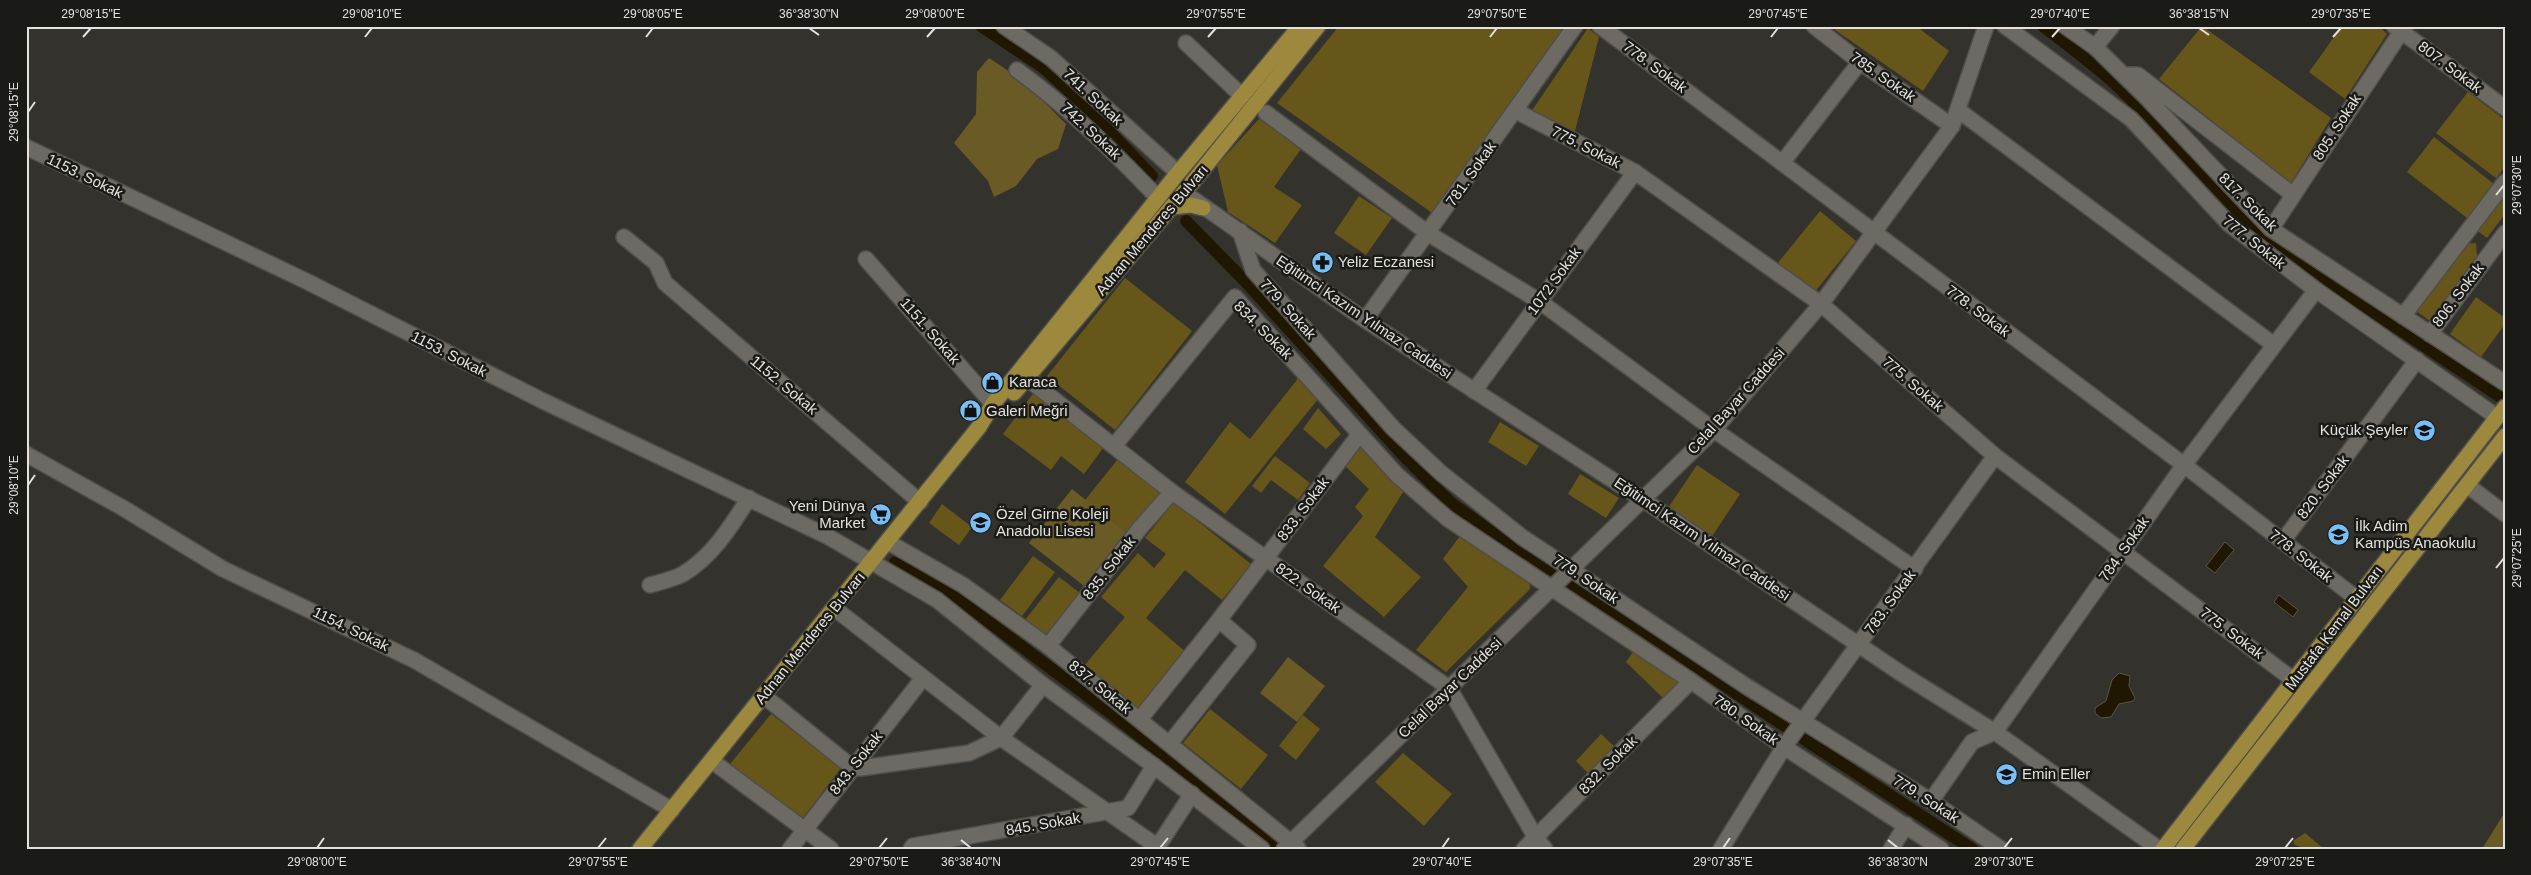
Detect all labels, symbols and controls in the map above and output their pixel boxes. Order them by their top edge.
text: 29°08'15"E [61,7,121,21]
text: 29°08'10"E [342,7,402,21]
text: 29°08'05"E [623,7,683,21]
text: 36°38'30"N [779,7,839,21]
text: 29°08'00"E [905,7,965,21]
text: 29°07'55"E [1186,7,1246,21]
text: 29°07'50"E [1467,7,1527,21]
text: 29°07'45"E [1748,7,1808,21]
text: 29°07'40"E [2030,7,2090,21]
text: 36°38'15"N [2169,7,2229,21]
text: 29°07'35"E [2311,7,2371,21]
street label: 778. Sokak [1620,37,1691,96]
street label: 807. Sokak [2415,37,2486,96]
street label: 785. Sokak [1848,48,1919,105]
street label: 741. Sokak [1060,65,1127,129]
text: 29°08'15"E [7,82,21,142]
street label: 805. Sokak [2309,90,2364,163]
street label: 742. Sokak [1058,99,1125,163]
street label: 775. Sokak [1549,122,1624,171]
street label: 781. Sokak [1442,138,1499,209]
street label: 1153. Sokak [45,150,126,201]
text: 29°07'30"E [2510,155,2524,215]
street label: Adnan Menderes Bulvarı [1092,161,1211,298]
street label: 817. Sokak [2216,169,2281,235]
street label: 777. Sokak [2220,211,2289,272]
street label: 1072 Sokak [1523,243,1584,318]
pharmacy icon: Yeliz Eczanesi [1310,250,1334,274]
street label: Eğitimci Kazım Yılmaz Caddesi [1273,251,1455,382]
place label: Yeliz Eczanesi [1338,253,1434,270]
street label: 806. Sokak [2428,259,2487,330]
street label: 779. Sokak [1257,275,1320,343]
street label: 778. Sokak [1943,281,2014,340]
street label: 1151. Sokak [897,294,964,368]
street label: 834. Sokak [1231,297,1296,363]
street label: 1153. Sokak [409,327,490,380]
street label: Celal Bayar Caddesi [1684,344,1788,457]
street label: 1152. Sokak [747,352,822,418]
street label: 775. Sokak [1879,353,1948,415]
shop icon: Karaca [981,370,1005,394]
place label: Karaca [1009,373,1057,390]
shop icon: Galeri Meğri [958,399,982,423]
place label: Galeri Meğri [986,402,1068,419]
school or university icon: Küçük Şeyler [2412,418,2436,442]
place label: Küçük Şeyler [2320,421,2408,438]
street label: 820. Sokak [2293,451,2352,522]
text: 29°08'10"E [7,455,21,515]
street label: 833. Sokak [1273,473,1332,544]
street label: Eğitimci Kazım Yılmaz Caddesi [1611,473,1793,604]
place label: Yeni Dünya Market [789,497,866,531]
supermarket icon: Yeni Dünya Market [869,503,893,527]
place label: Özel Girne Koleji Anadolu Lisesi [996,505,1109,539]
school or university icon: Özel Girne Koleji Anadolu Lisesi [968,511,992,535]
street label: 784. Sokak [2095,513,2152,584]
place label: İlk Adim Kampüs Anaokulu [2355,517,2476,551]
school or university icon: İlk Adim Kampüs Anaokulu [2327,523,2351,547]
street label: 778. Sokak [2266,526,2337,586]
text: 29°07'25"E [2510,528,2524,588]
street label: 835. Sokak [1079,532,1139,603]
street label: 779. Sokak [1550,551,1623,607]
street label: 822. Sokak [1273,559,1344,616]
street label: Mustafa Kemal Bulvarı [2281,562,2386,693]
street label: 783. Sokak [1861,566,1919,637]
street label: Adnan Menderes Bulvarı [751,568,868,707]
street label: 1154. Sokak [311,603,392,654]
street label: 775. Sokak [2197,603,2268,662]
street label: Celal Bayar Caddesi [1395,634,1505,741]
street label: 837. Sokak [1066,656,1135,717]
street label: 780. Sokak [1711,691,1782,748]
street label: 843. Sokak [826,727,886,798]
street label: 832. Sokak [1575,732,1641,797]
school or university icon: Emin Eller [1994,762,2018,786]
place label: Emin Eller [2022,765,2090,782]
street label: 779. Sokak [1890,771,1963,826]
street label: 845. Sokak [1004,809,1082,838]
text: 29°08'00"E [287,855,347,869]
text: 29°07'55"E [568,855,628,869]
text: 29°07'50"E [849,855,909,869]
text: 36°38'40"N [941,855,1001,869]
text: 29°07'45"E [1130,855,1190,869]
text: 29°07'40"E [1412,855,1472,869]
text: 29°07'35"E [1693,855,1753,869]
text: 36°38'30"N [1868,855,1928,869]
text: 29°07'30"E [1974,855,2034,869]
text: 29°07'25"E [2255,855,2315,869]

